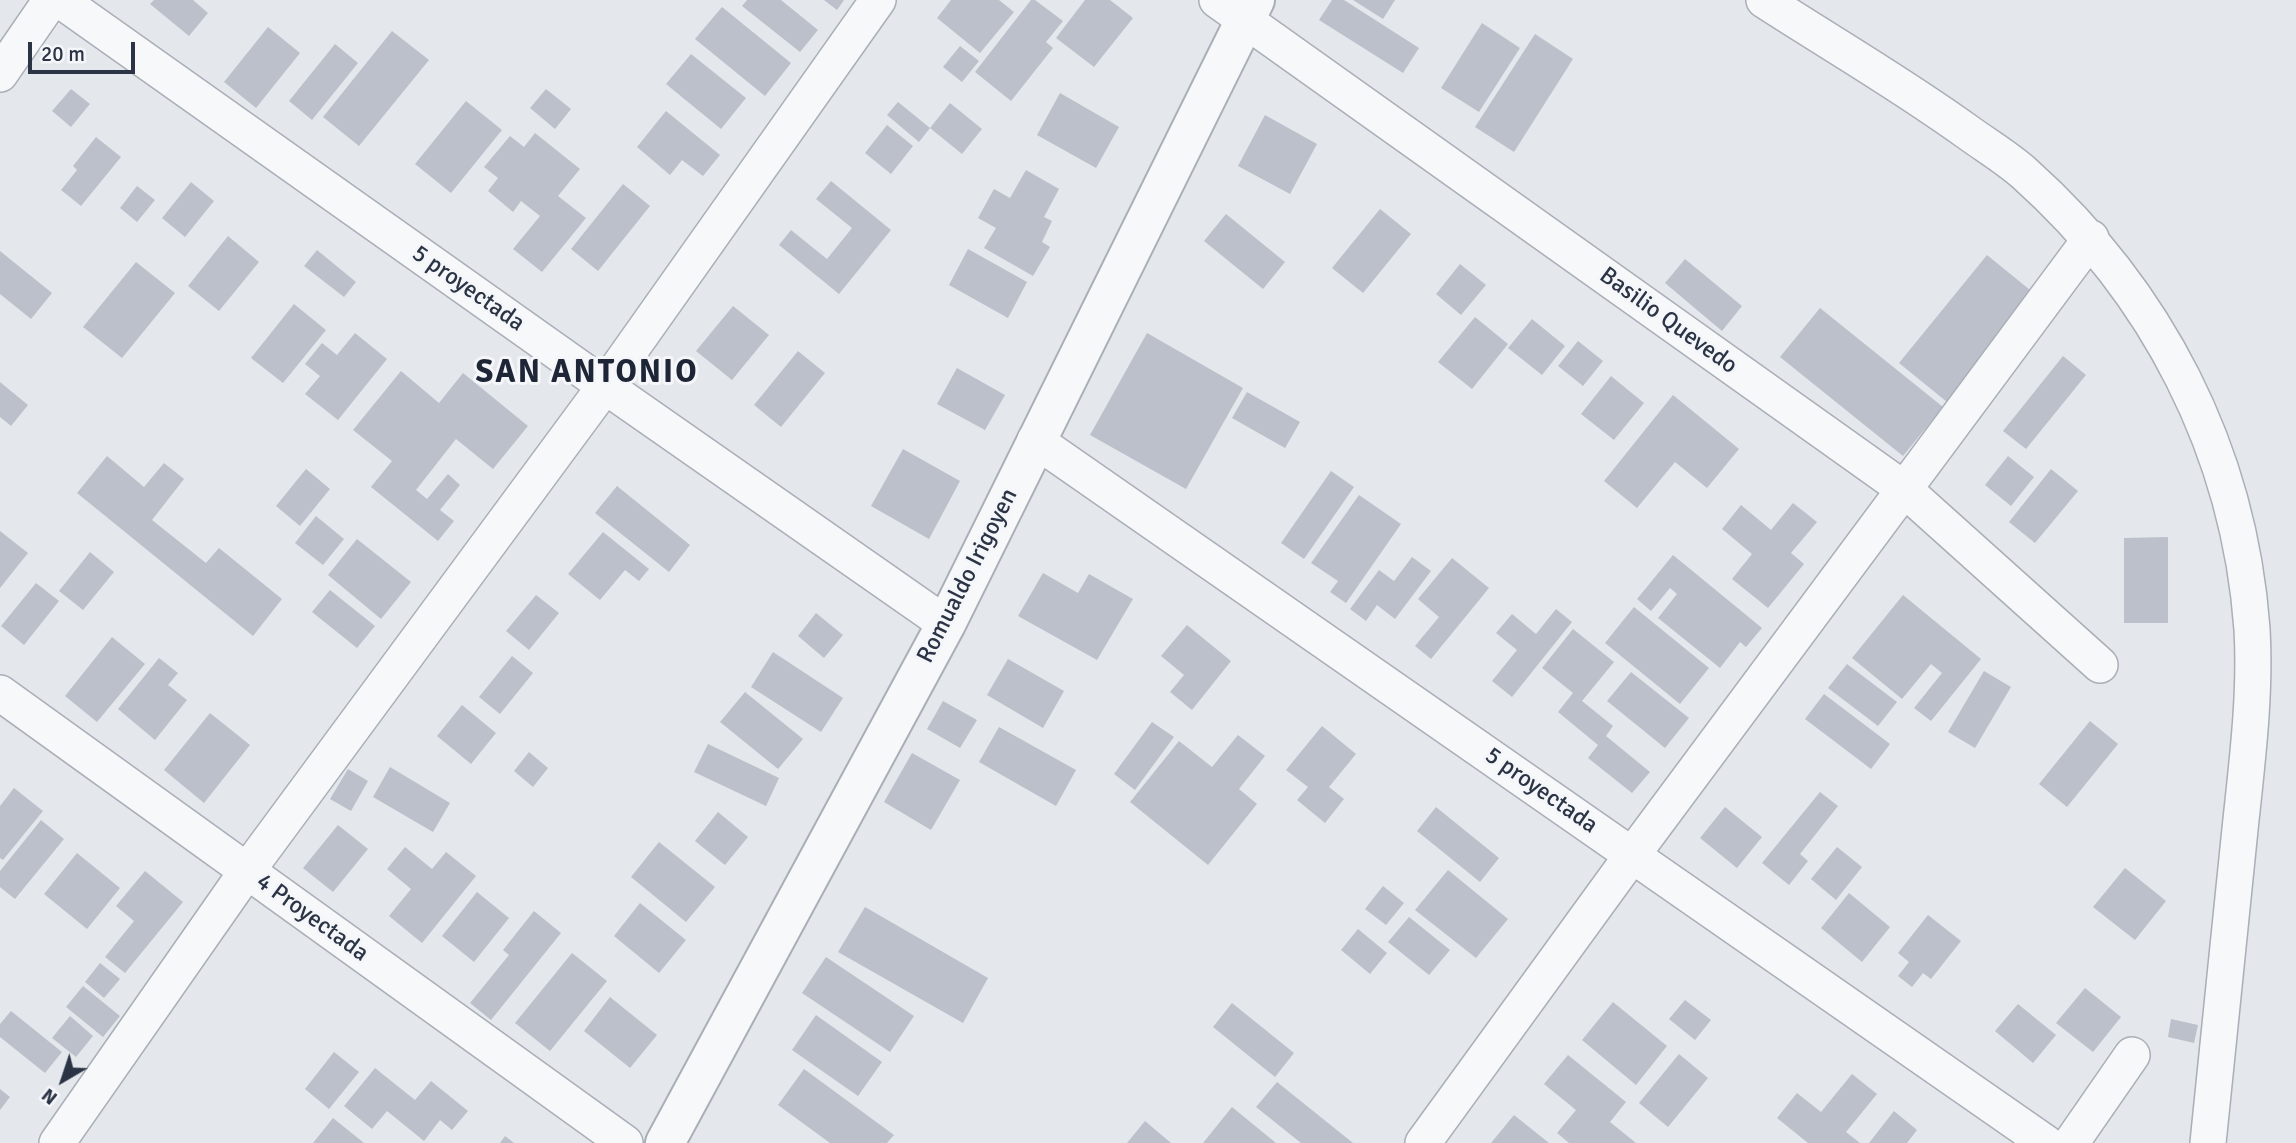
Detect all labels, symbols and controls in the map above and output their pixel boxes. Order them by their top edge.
scale bar [32,28,138,72]
text: 20 m [41,41,85,67]
street label: 5 proyectada [406,240,530,338]
street label: Basilio Quevedo [1594,261,1742,381]
district label: SAN ANTONIO [477,355,697,393]
street label: Romualdo Irigoyen [912,484,1024,668]
street label: 5 proyectada [1479,742,1603,840]
street label: 4 Proyectada [250,868,374,968]
north arrow [28,1045,98,1115]
text: N [37,1083,62,1110]

